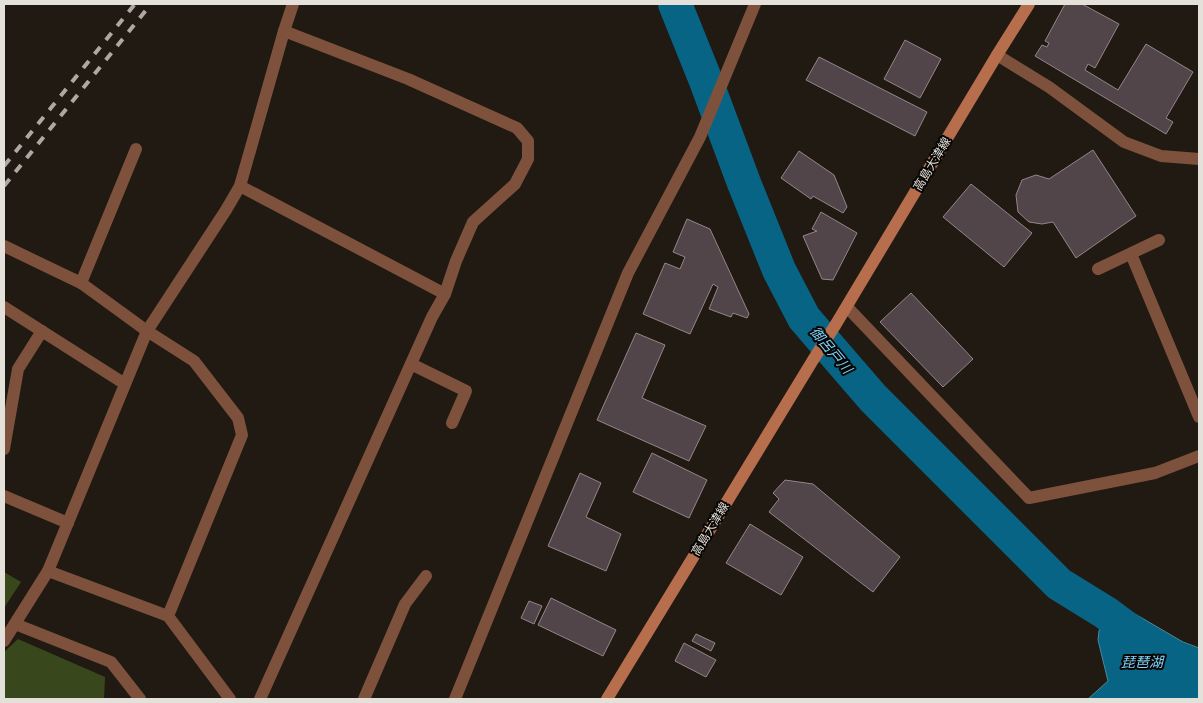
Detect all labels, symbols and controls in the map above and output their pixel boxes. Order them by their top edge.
street label: 高島大津線 [911,135,953,193]
water label: 御呂戸川 [806,323,856,379]
street label: 高島大津線 [689,500,731,558]
water label: 琵琶湖 [1121,654,1165,671]

